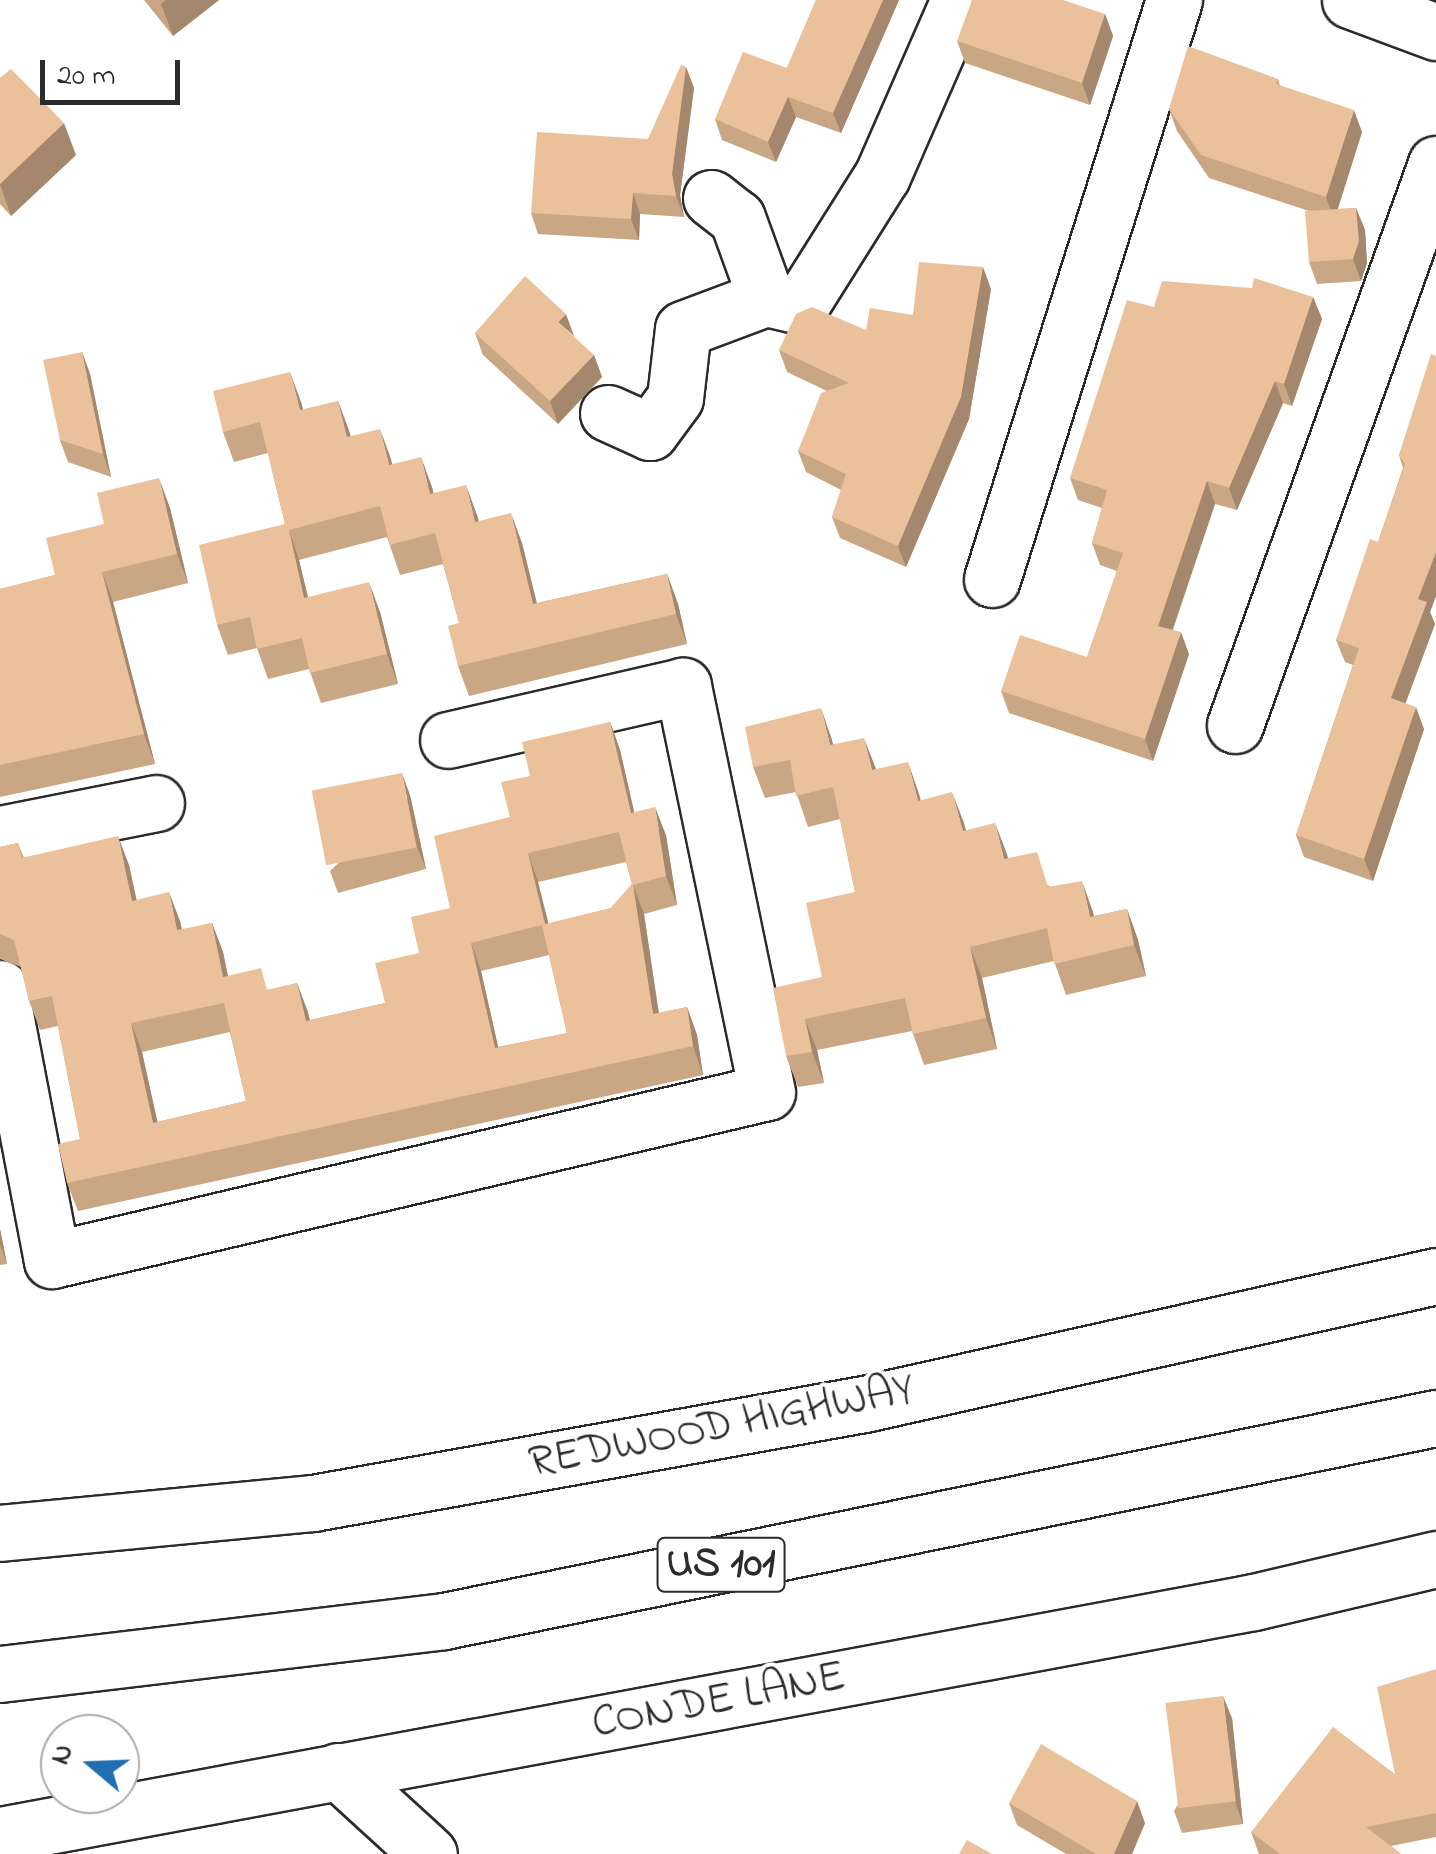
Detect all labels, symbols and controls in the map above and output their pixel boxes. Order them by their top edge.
scale bar [45,40,185,102]
text: 20 m [57,55,116,99]
street label: REDWOOD HIGHWAY [525,1364,919,1492]
road number: US 101 [656,1528,786,1602]
street label: CONDE LANE [588,1651,850,1753]
north arrow [40,1714,140,1814]
text: N [41,1739,86,1770]

